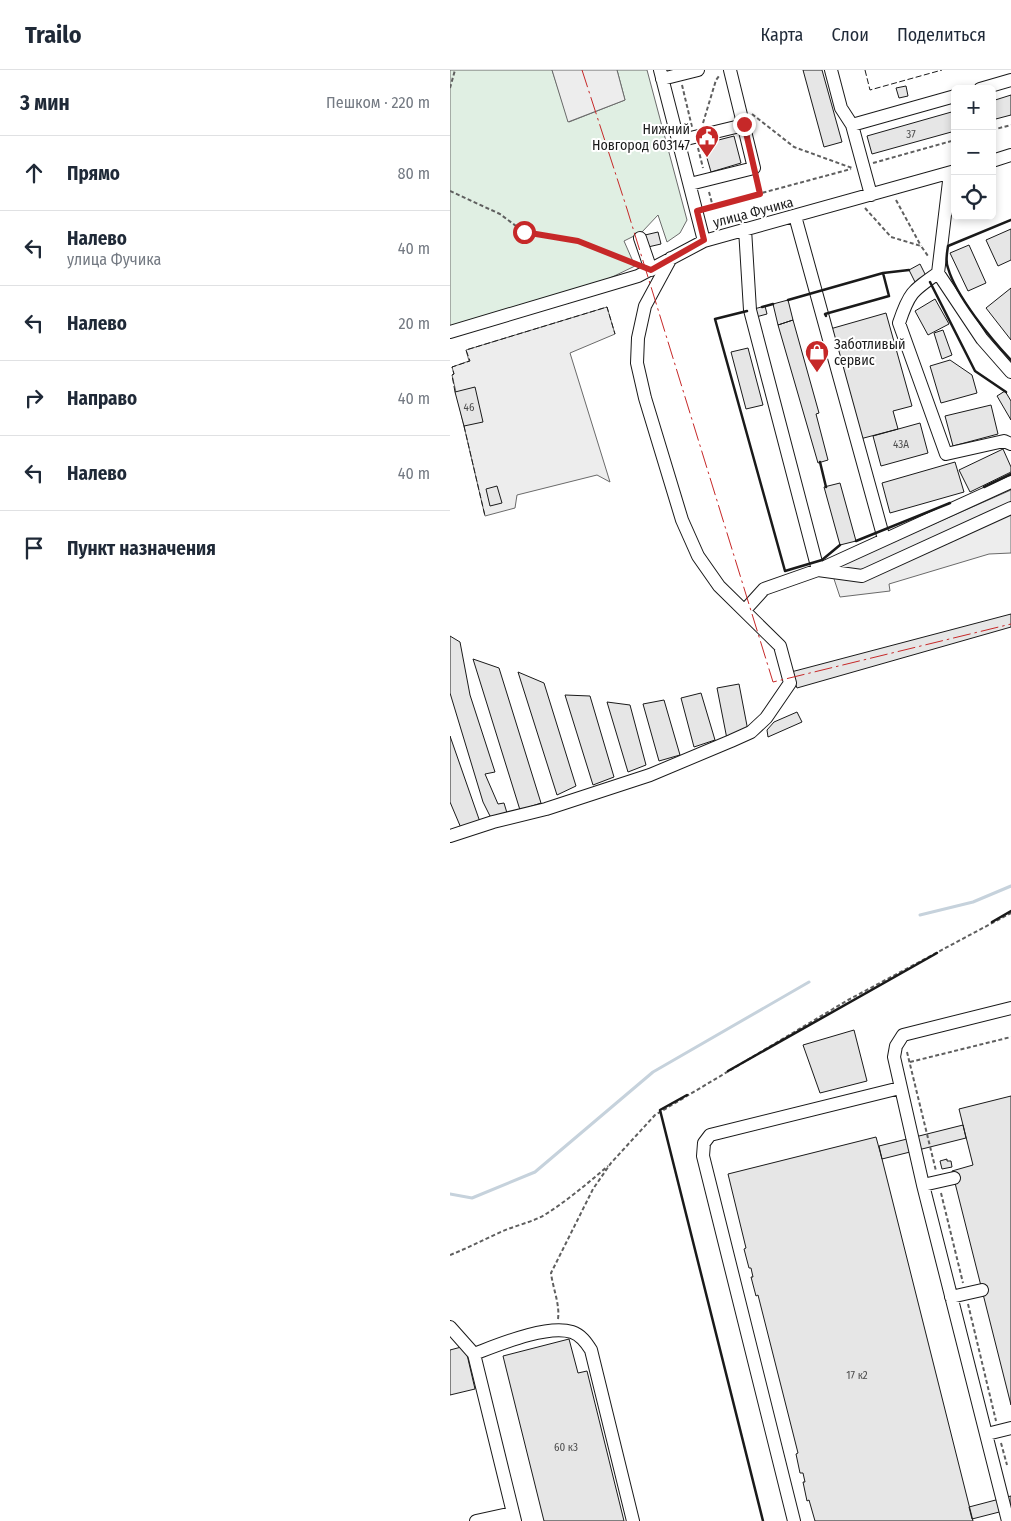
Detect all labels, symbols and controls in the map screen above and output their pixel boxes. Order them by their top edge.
text: Trailo [25,21,82,49]
text: Карта [760,24,803,46]
text: Слои [831,24,869,46]
text: Поделиться [897,24,986,46]
map controls [951,85,996,220]
button: + [951,85,996,130]
text: 3 мин [20,90,70,116]
text: Пешком · 220 m [326,93,430,112]
route end [733,113,756,136]
place label: Нижний Новгород 603147 [592,121,690,154]
public building icon: Нижний Новгород 603147 [694,124,720,158]
house number: 37 [906,128,916,141]
button: − [951,130,996,175]
icon: ahead [20,159,48,187]
text: Прямо [67,162,120,185]
text: 80 m [398,164,430,183]
button: locate [951,175,996,220]
street label: улица Фучика [711,194,795,231]
route start [513,221,536,244]
text: Налево [67,227,127,250]
icon: left [20,234,48,262]
text: 40 m [398,239,430,258]
text: улица Фучика [67,250,161,269]
icon: left [20,309,48,337]
text: Налево [67,312,127,335]
text: 20 m [399,314,430,333]
place label: Заботливый сервис [834,336,905,369]
shop icon: Заботливый сервис [804,339,830,373]
icon: right [20,384,48,412]
text: Направо [67,387,137,410]
text: 40 m [398,389,430,408]
house number: 46 [464,401,475,414]
house number: 43А [893,438,909,451]
icon: left [20,459,48,487]
text: Налево [67,462,127,485]
text: 40 m [398,464,430,483]
icon: arrive [20,534,48,562]
text: Пункт назначения [67,537,216,560]
house number: 17 к2 [846,1369,868,1382]
house number: 60 к3 [554,1441,578,1454]

